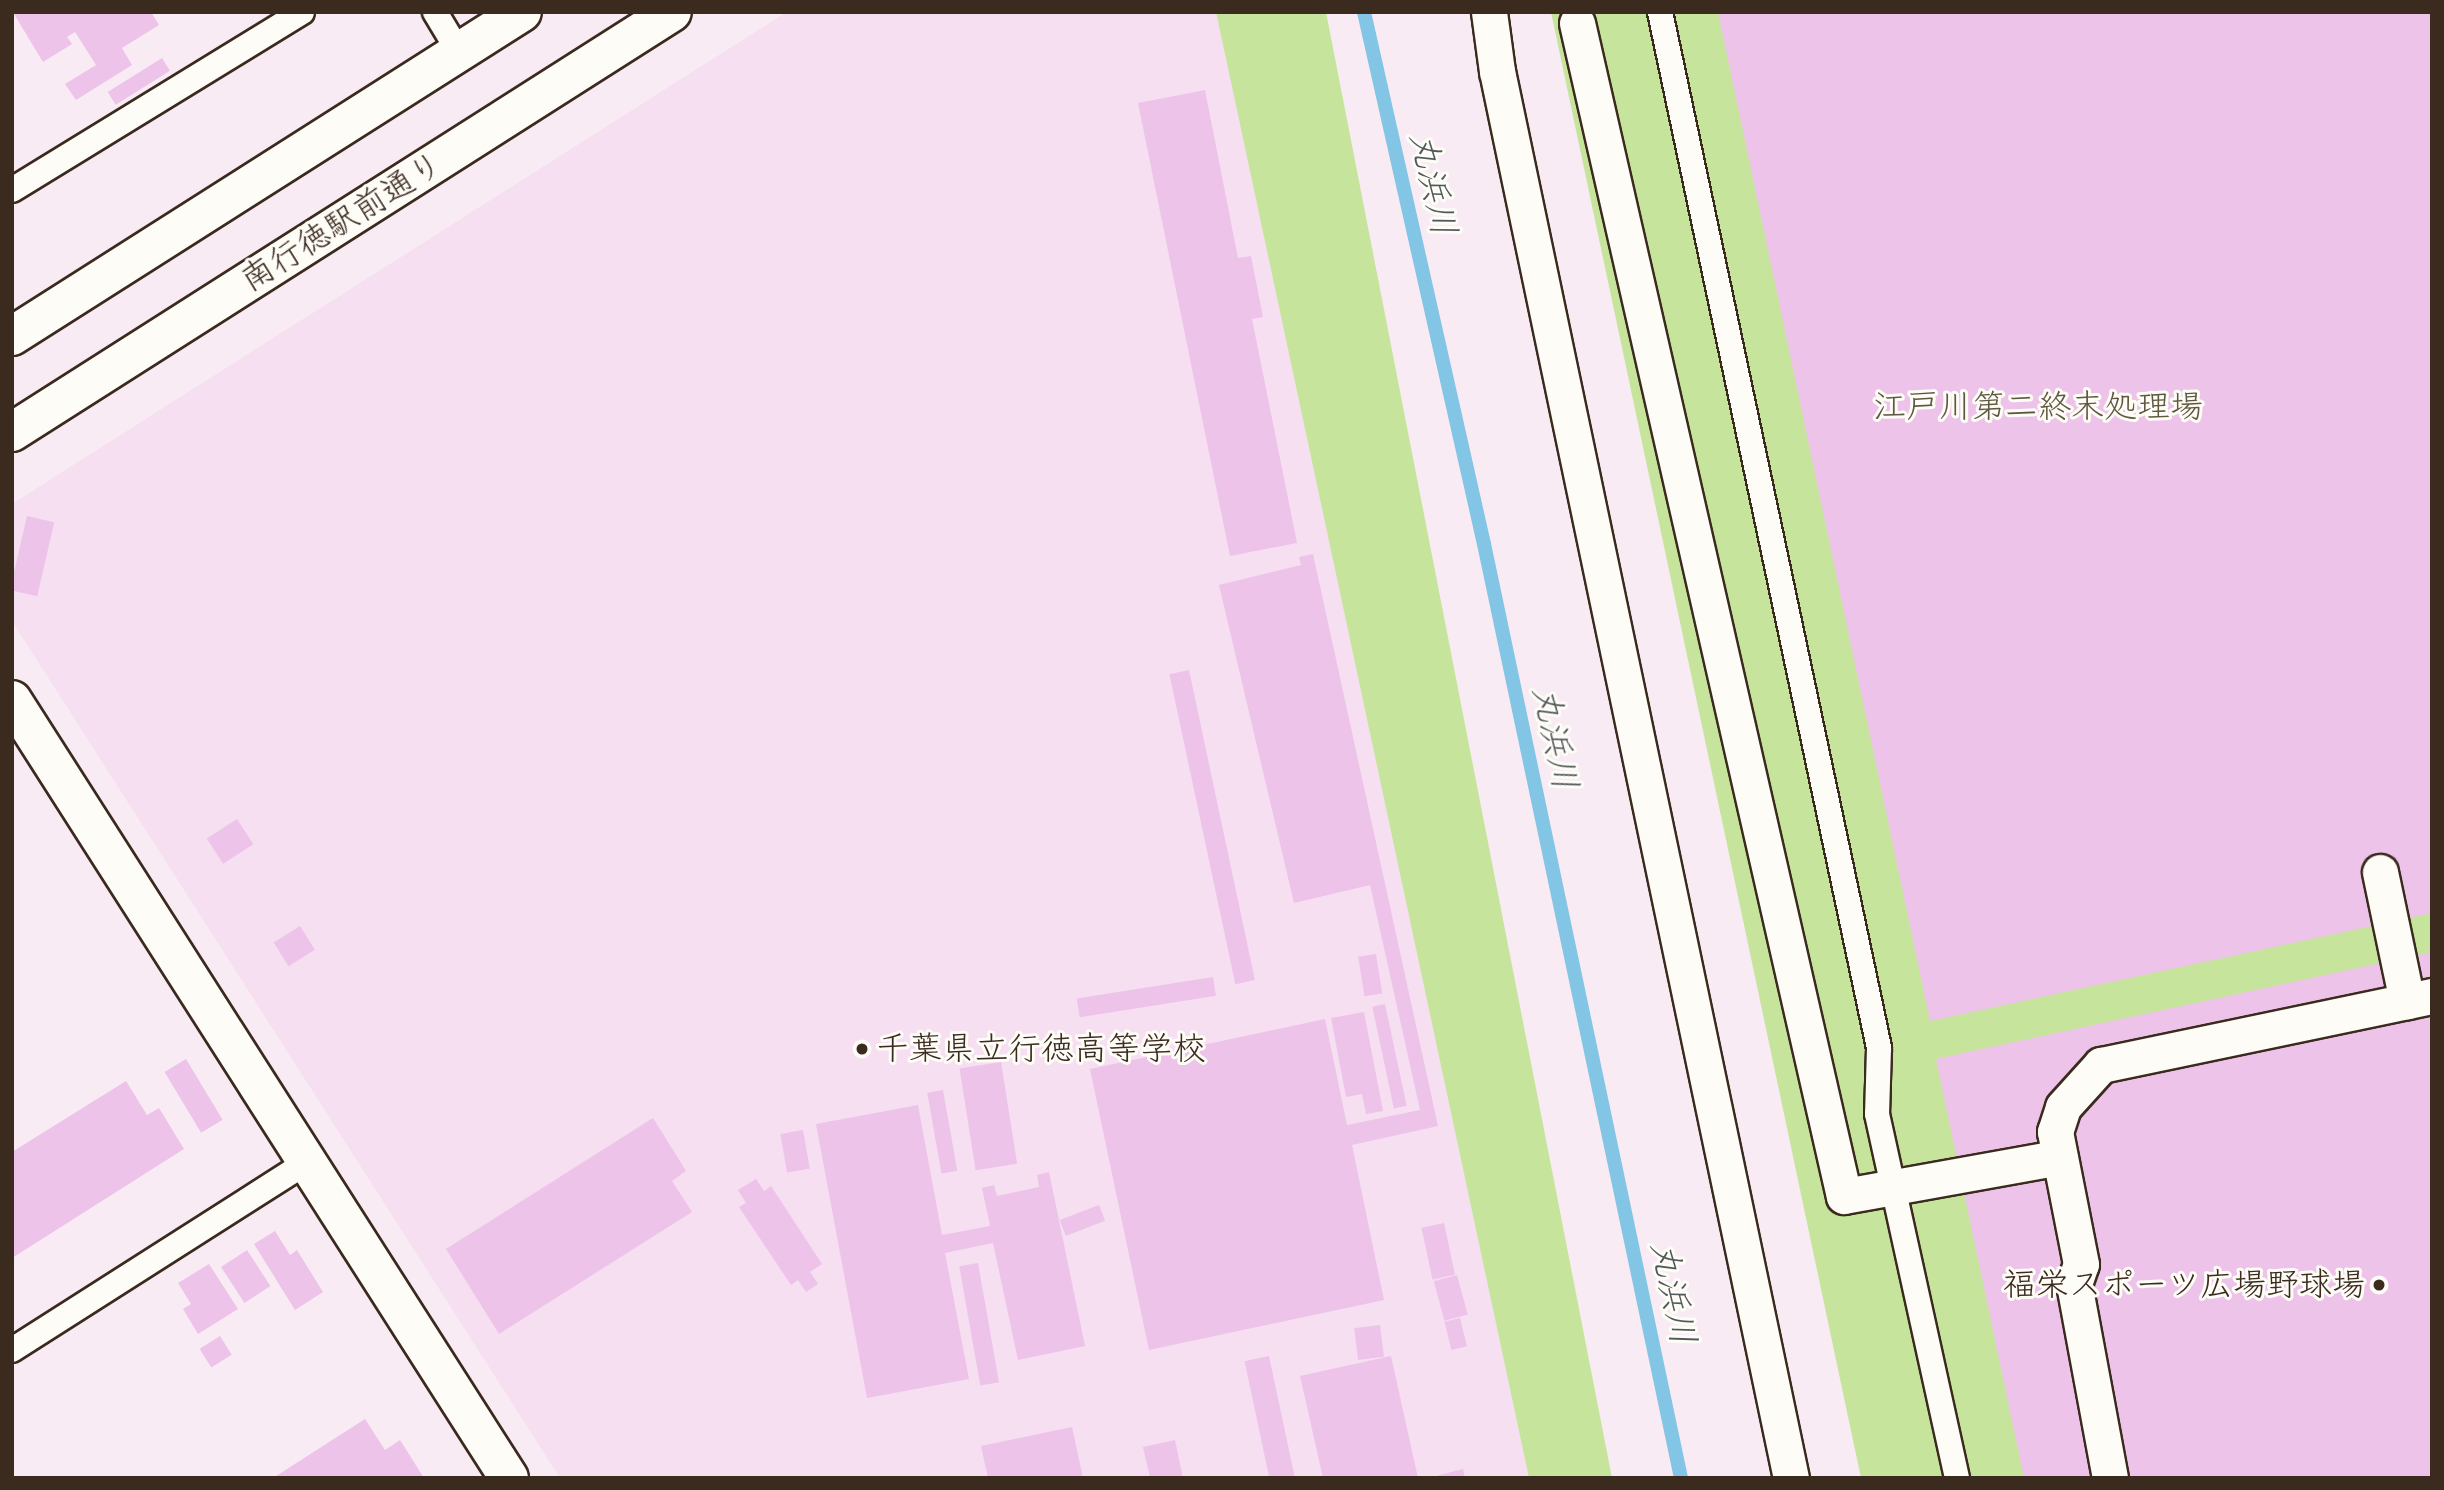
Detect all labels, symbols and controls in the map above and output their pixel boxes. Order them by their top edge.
water label: 丸浜川 [1401,128,1465,240]
street label: 南行徳駅前通り [234,144,450,300]
park label: 江戸川第二終末処理場 [1873,387,2203,427]
water label: 丸浜川 [1524,682,1586,794]
place label: 千葉県立行徳高等学校 [876,1029,1206,1069]
marker: 千葉県立行徳高等学校 [854,1041,870,1057]
water label: 丸浜川 [1642,1237,1704,1349]
place label: 福栄スポーツ広場野球場 [2002,1265,2365,1305]
marker: 福栄スポーツ広場野球場 [2371,1277,2387,1293]

